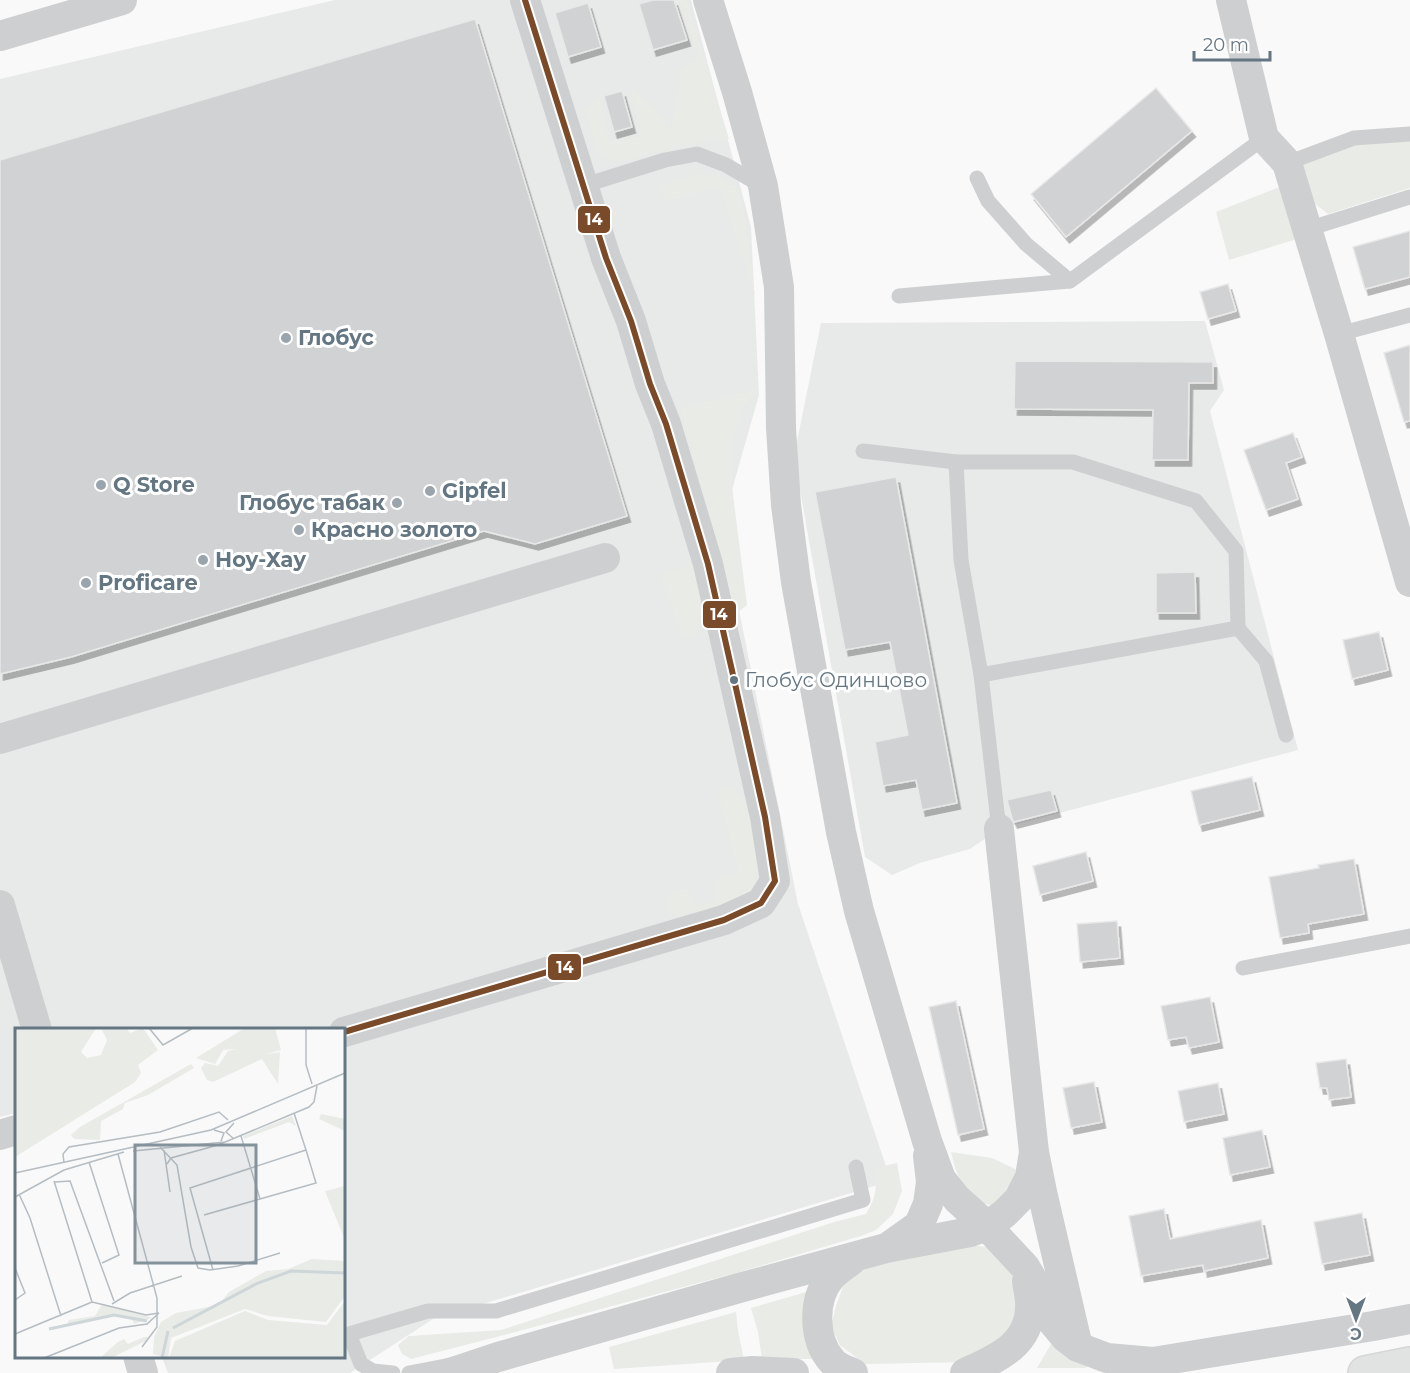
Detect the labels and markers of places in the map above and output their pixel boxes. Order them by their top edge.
place label: Глобус [298,325,375,350]
marker: Глобус [279,331,293,345]
place label: Q Store [113,472,195,497]
marker: Q Store [94,478,108,492]
place label: Gipfel [442,478,507,503]
marker: Gipfel [423,484,437,498]
place label: Глобус табак [239,490,386,515]
marker: Глобус табак [390,496,404,510]
place label: Красно золото [311,517,477,542]
marker: Красно золото [292,523,306,537]
place label: Ноу-Хау [215,547,306,572]
marker: Ноу-Хау [196,553,210,567]
place label: Proficare [98,570,198,595]
marker: Proficare [79,576,93,590]
place label: Глобус Одинцово [745,668,927,692]
marker: Глобус Одинцово [728,674,740,686]

